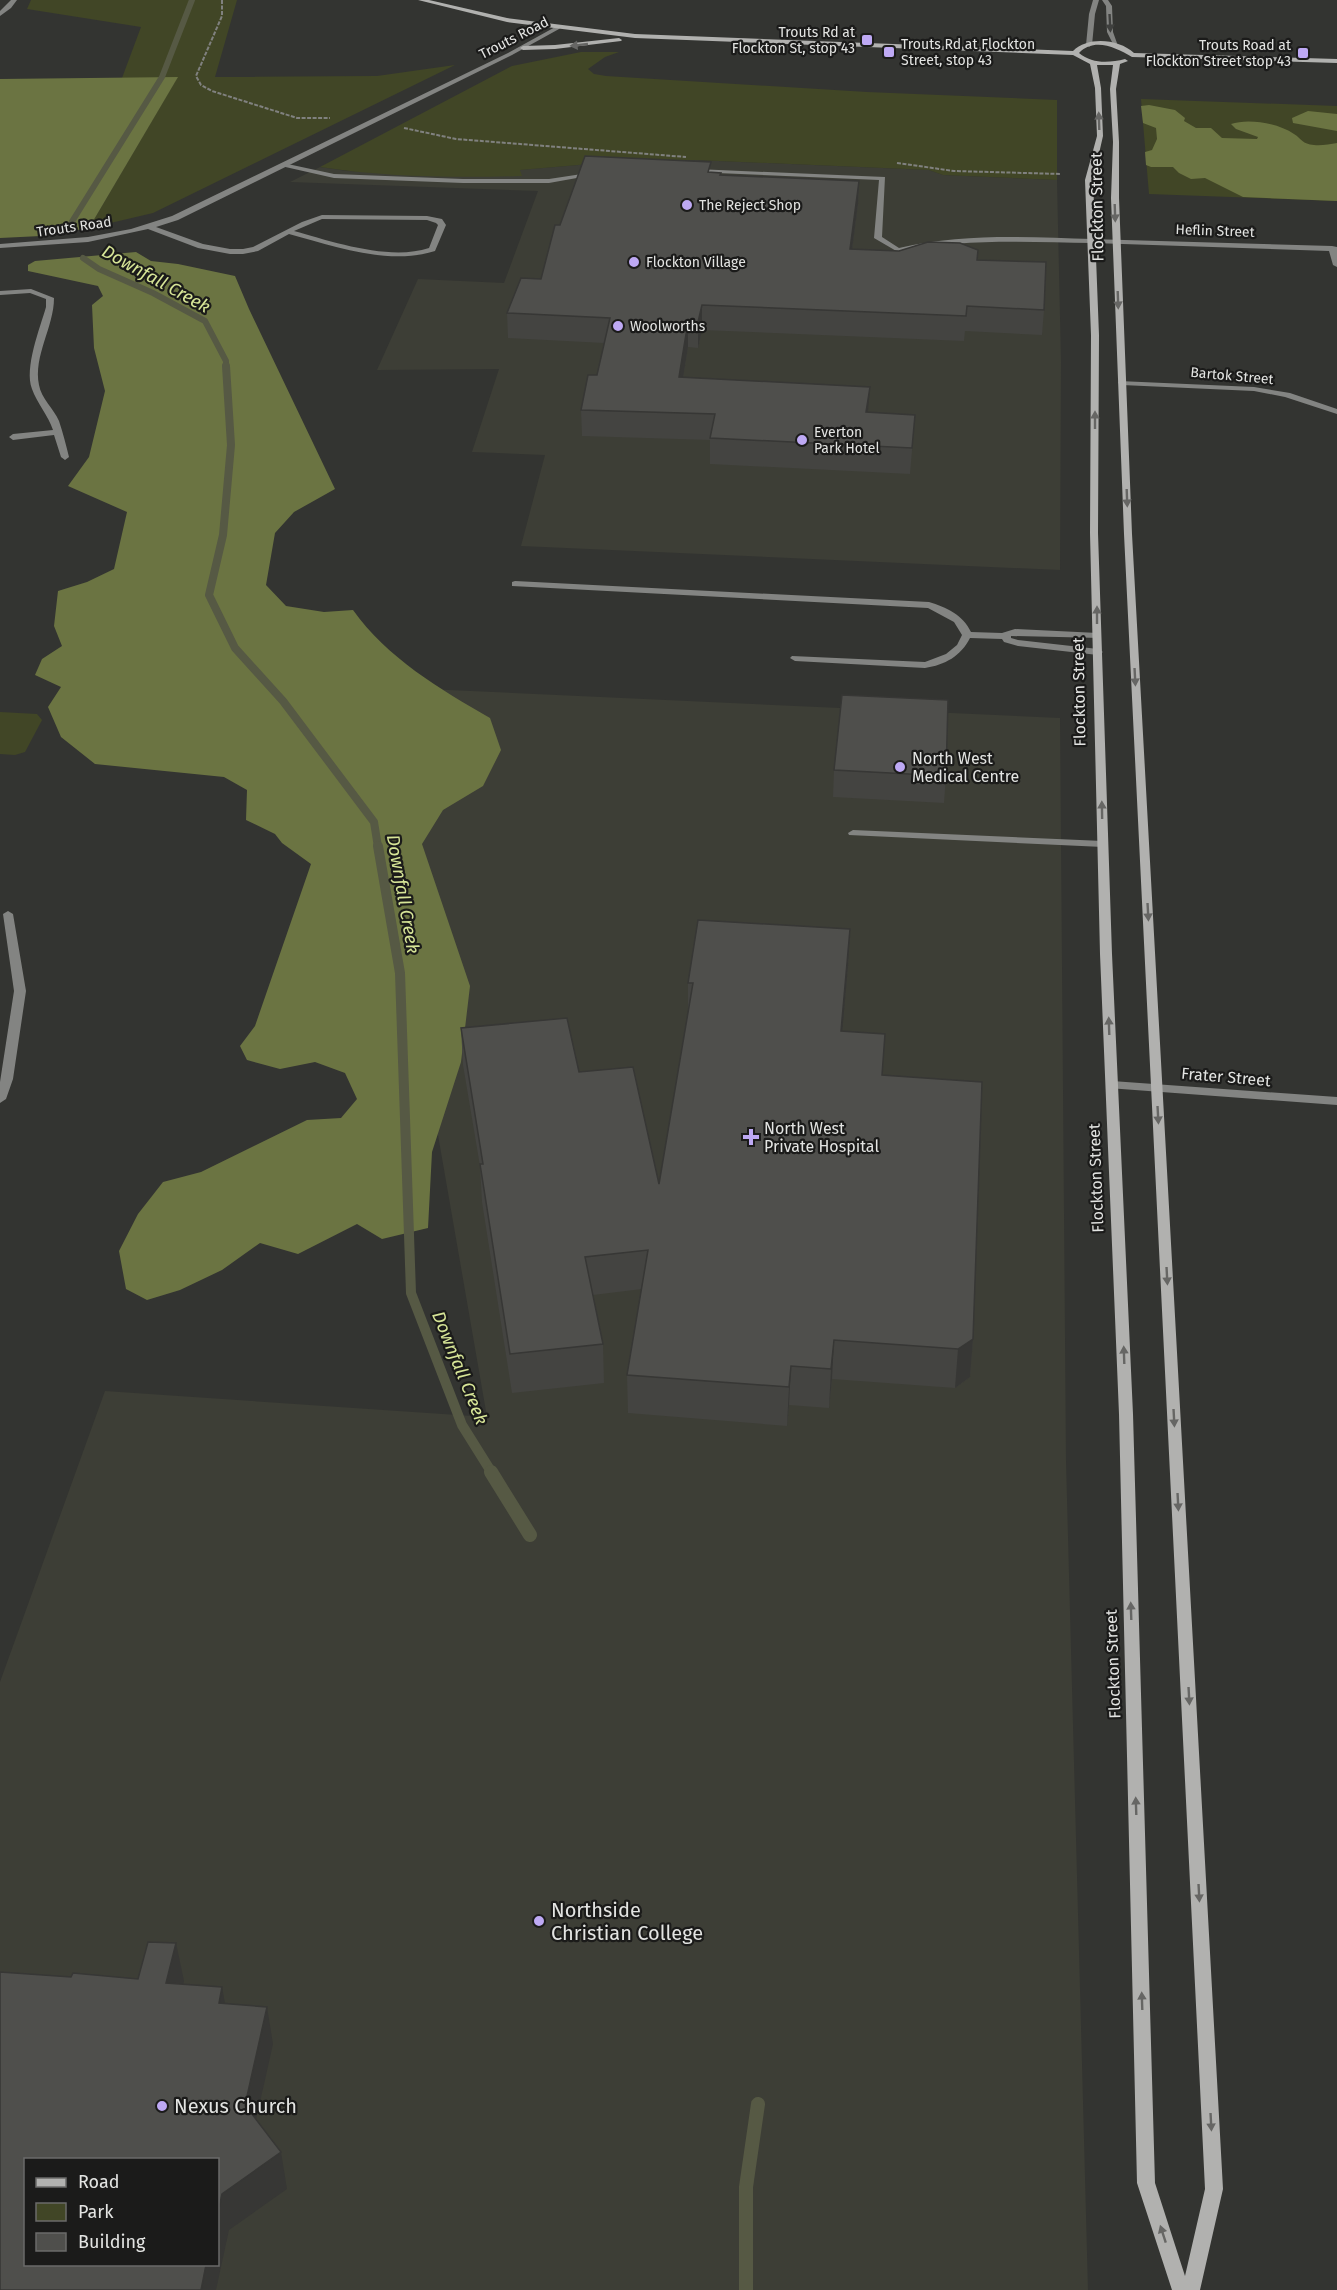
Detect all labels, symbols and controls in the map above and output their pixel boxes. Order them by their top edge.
street label: Trouts Road [476,13,552,63]
one-way arrow [1105,13,1114,32]
place label: Trouts Rd at Flockton St, stop 43 [732,24,856,57]
marker: Trouts Rd at Flockton St, stop 43 [860,33,874,47]
place label: Trouts Rd at Flockton Street, stop 43 [901,36,1035,69]
place label: Trouts Road at Flockton Street stop 43 [1146,37,1292,70]
one-way arrow [569,40,588,50]
marker: Trouts Rd at Flockton Street, stop 43 [882,45,896,59]
marker: Trouts Road at Flockton Street stop 43 [1296,46,1310,60]
one-way arrow [1095,111,1104,130]
street label: Flockton Street [1087,152,1107,262]
place label: The Reject Shop [699,197,801,214]
marker: The Reject Shop [680,198,694,212]
one-way arrow [1111,203,1120,222]
street label: Trouts Road [35,213,113,241]
street label: Heflin Street [1175,221,1256,241]
water label: Downfall Creek [98,240,214,318]
place label: Flockton Village [646,254,746,271]
marker: Flockton Village [627,255,641,269]
one-way arrow [1113,290,1123,309]
place label: Woolworths [630,318,706,335]
marker: Woolworths [611,319,625,333]
street label: Bartok Street [1190,364,1275,388]
one-way arrow [1090,411,1100,430]
place label: Everton Park Hotel [814,424,880,457]
marker: Everton Park Hotel [795,433,809,447]
one-way arrow [1122,488,1131,507]
one-way arrow [1093,606,1102,625]
street label: Flockton Street [1069,637,1089,747]
one-way arrow [1131,667,1140,686]
place label: North West Medical Centre [912,749,1019,786]
marker: North West Medical Centre [893,760,907,774]
one-way arrow [1097,801,1106,820]
water label: Downfall Creek [382,833,424,955]
one-way arrow [1143,902,1152,921]
one-way arrow [1105,1017,1114,1036]
street label: Frater Street [1180,1064,1272,1090]
one-way arrow [1154,1106,1163,1125]
place label: North West Private Hospital [764,1119,879,1156]
street label: Flockton Street [1085,1123,1107,1233]
marker: North West Private Hospital [742,1128,760,1146]
one-way arrow [1162,1267,1171,1286]
water label: Downfall Creek [427,1308,493,1428]
one-way arrow [1119,1346,1128,1365]
one-way arrow [1170,1409,1179,1428]
one-way arrow [1174,1492,1183,1511]
one-way arrow [1126,1602,1136,1621]
street label: Flockton Street [1102,1609,1124,1719]
one-way arrow [1184,1687,1193,1706]
one-way arrow [1132,1797,1141,1816]
one-way arrow [1194,1884,1203,1903]
place label: Northside Christian College [551,1898,703,1945]
marker: Northside Christian College [532,1914,546,1928]
one-way arrow [1137,1992,1146,2011]
place label: Nexus Church [174,2094,297,2118]
marker: Nexus Church [155,2099,169,2113]
one-way arrow [1206,2113,1215,2132]
legend [24,2158,219,2266]
text: Road [78,2171,120,2193]
text: Park [78,2201,114,2223]
one-way arrow [1158,2225,1167,2243]
text: Building [78,2231,146,2253]

